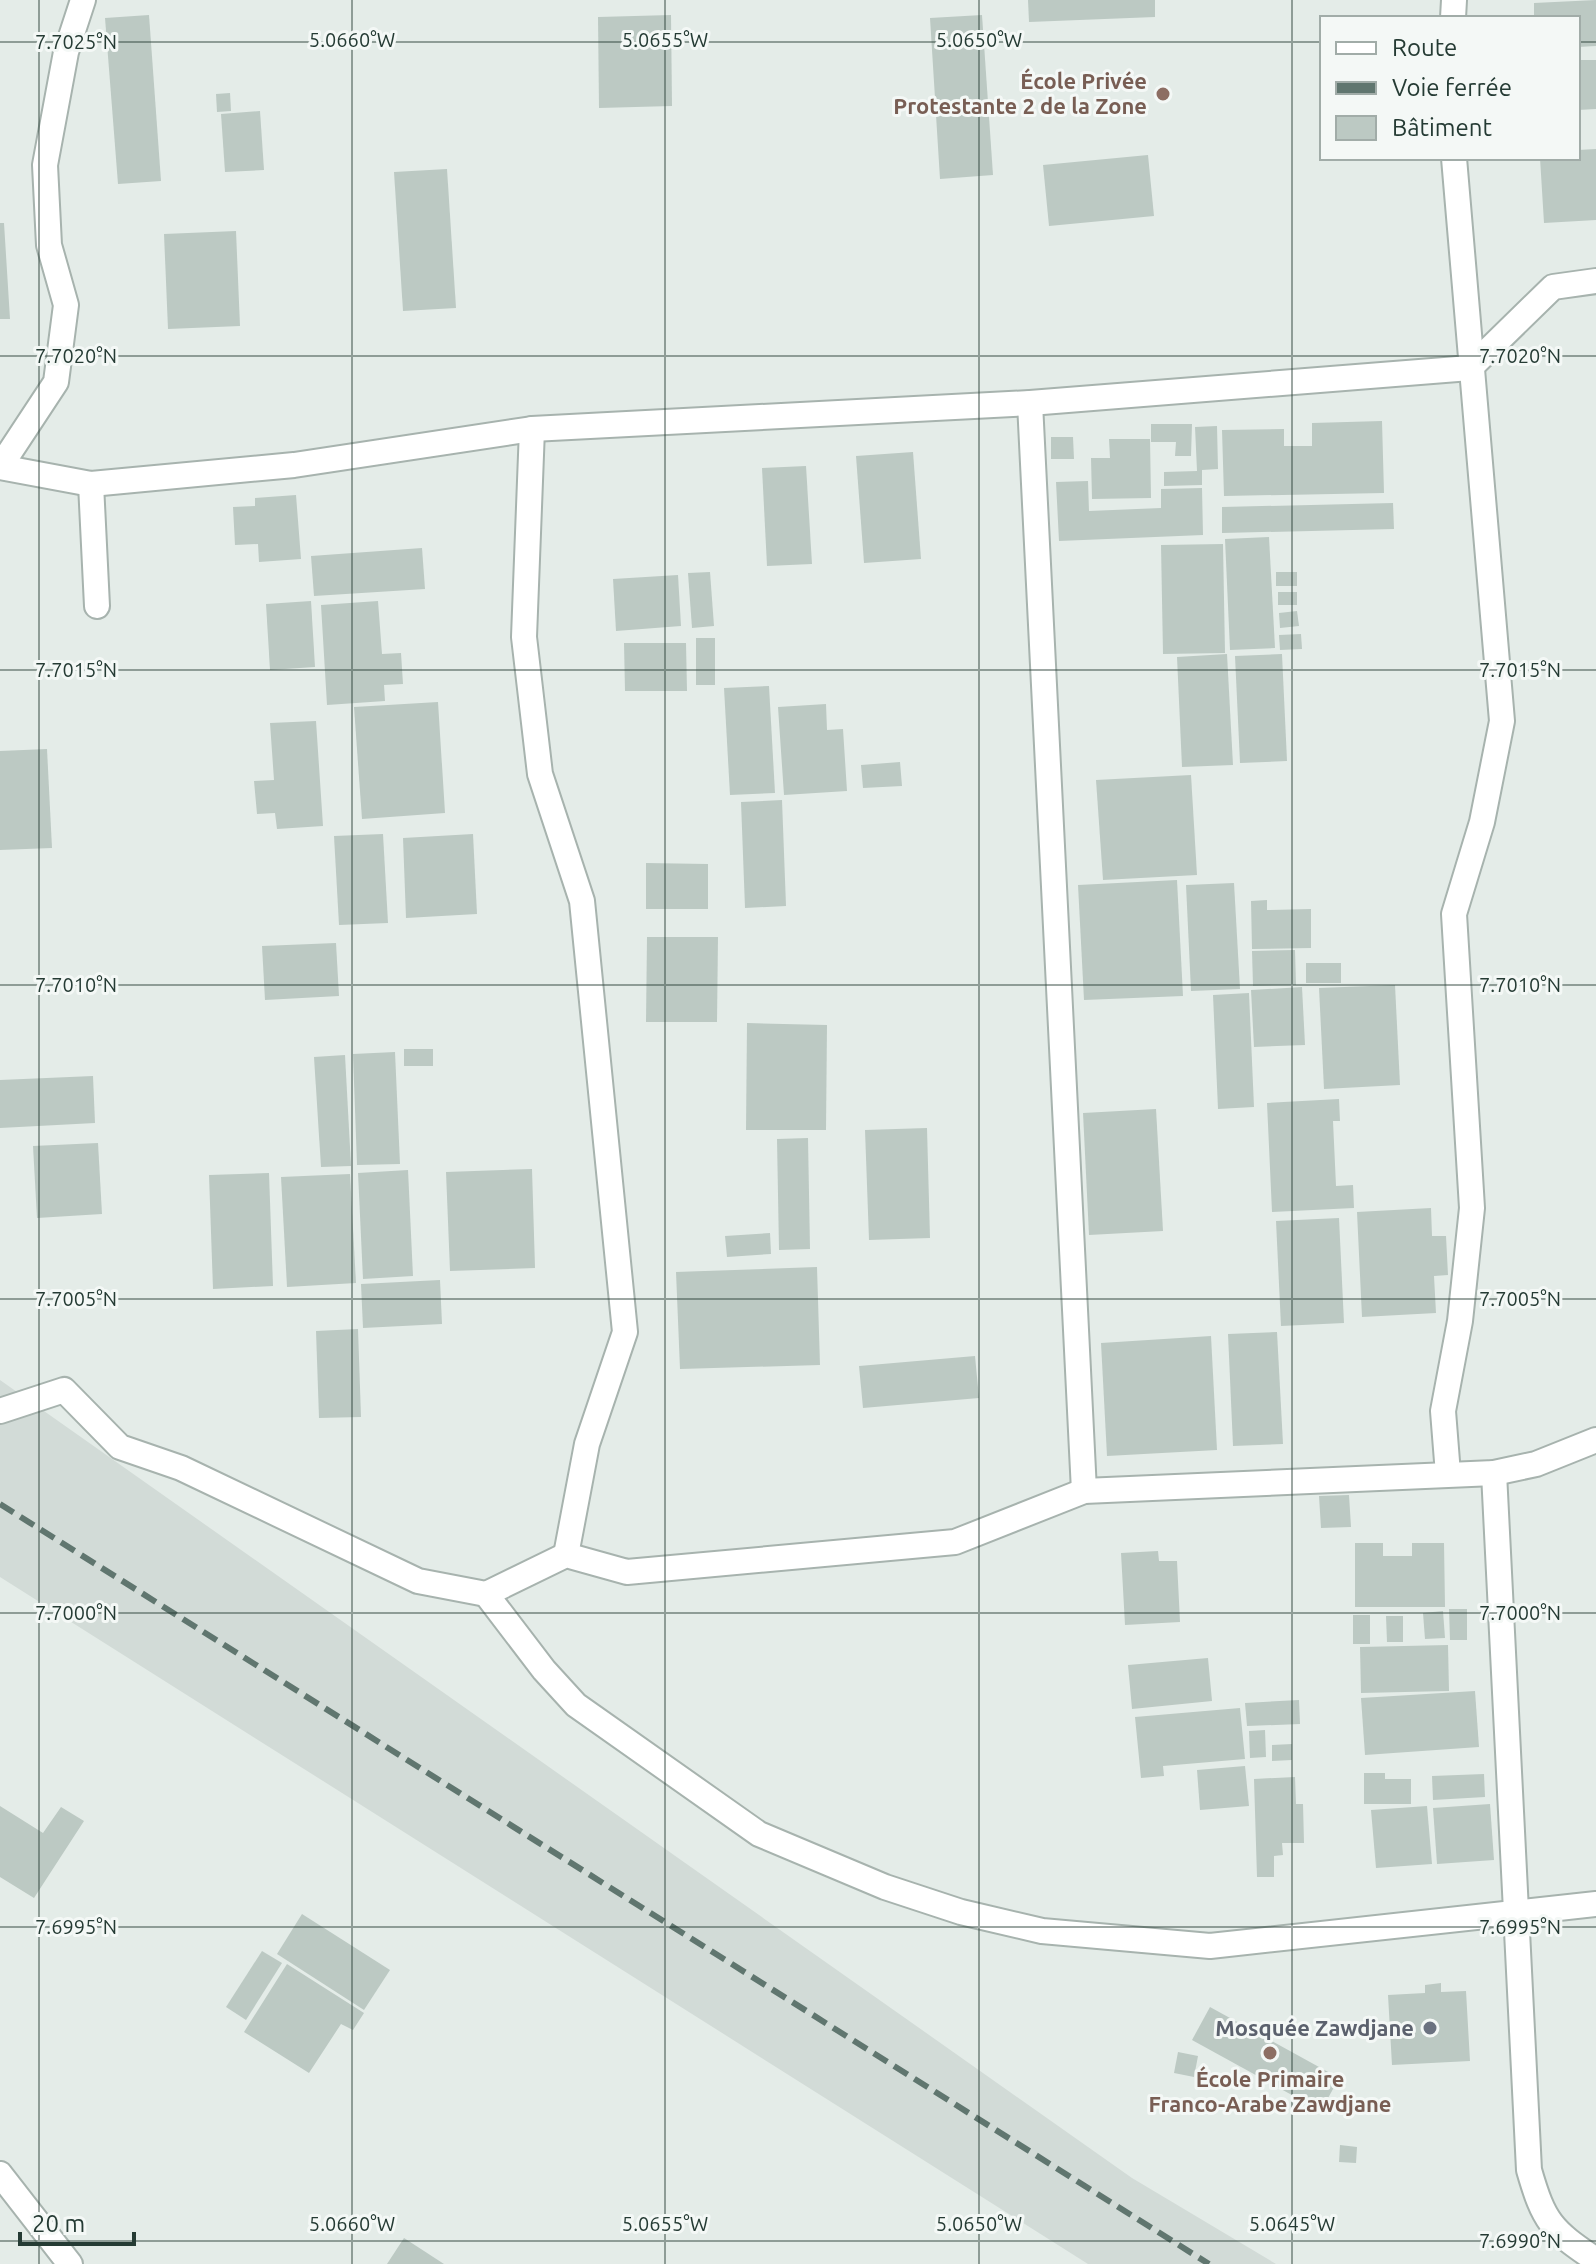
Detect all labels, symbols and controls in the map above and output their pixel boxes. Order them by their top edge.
legend [1320,16,1580,160]
text: 5.0660°W [309,28,395,51]
text: 5.0655°W [622,28,708,51]
text: 5.0650°W [936,28,1022,51]
text: 7.7025°N [35,30,117,53]
text: Route [1392,34,1457,61]
place label: École Privée Protestante 2 de la Zone [893,68,1147,118]
text: Voie ferrée [1392,74,1512,101]
marker: École Privée Protestante 2 de la Zone [1154,85,1172,103]
text: Bâtiment [1392,114,1493,141]
text: 7.7020°N [35,344,117,367]
text: 7.7020°N [1479,344,1561,367]
text: 7.7015°N [35,658,117,681]
text: 7.7015°N [1479,658,1561,681]
text: 7.7010°N [35,973,117,996]
text: 7.7010°N [1479,973,1561,996]
text: 7.7005°N [35,1287,117,1310]
text: 7.7005°N [1479,1287,1561,1310]
text: 7.7000°N [35,1601,117,1624]
text: 7.7000°N [1479,1601,1561,1624]
text: 7.6995°N [35,1915,117,1938]
text: 7.6995°N [1479,1915,1561,1938]
place label: Mosquée Zawdjane [1215,2015,1414,2040]
marker: Mosquée Zawdjane [1421,2019,1439,2037]
marker: École Primaire Franco-Arabe Zawdjane [1261,2044,1279,2062]
place label: École Primaire Franco-Arabe Zawdjane [1149,2066,1391,2116]
scale bar [20,2196,134,2246]
text: 20 m [32,2210,85,2237]
text: 5.0660°W [309,2212,395,2235]
text: 5.0655°W [622,2212,708,2235]
text: 5.0650°W [936,2212,1022,2235]
text: 5.0645°W [1249,2212,1335,2235]
text: 7.6990°N [1479,2229,1561,2252]

